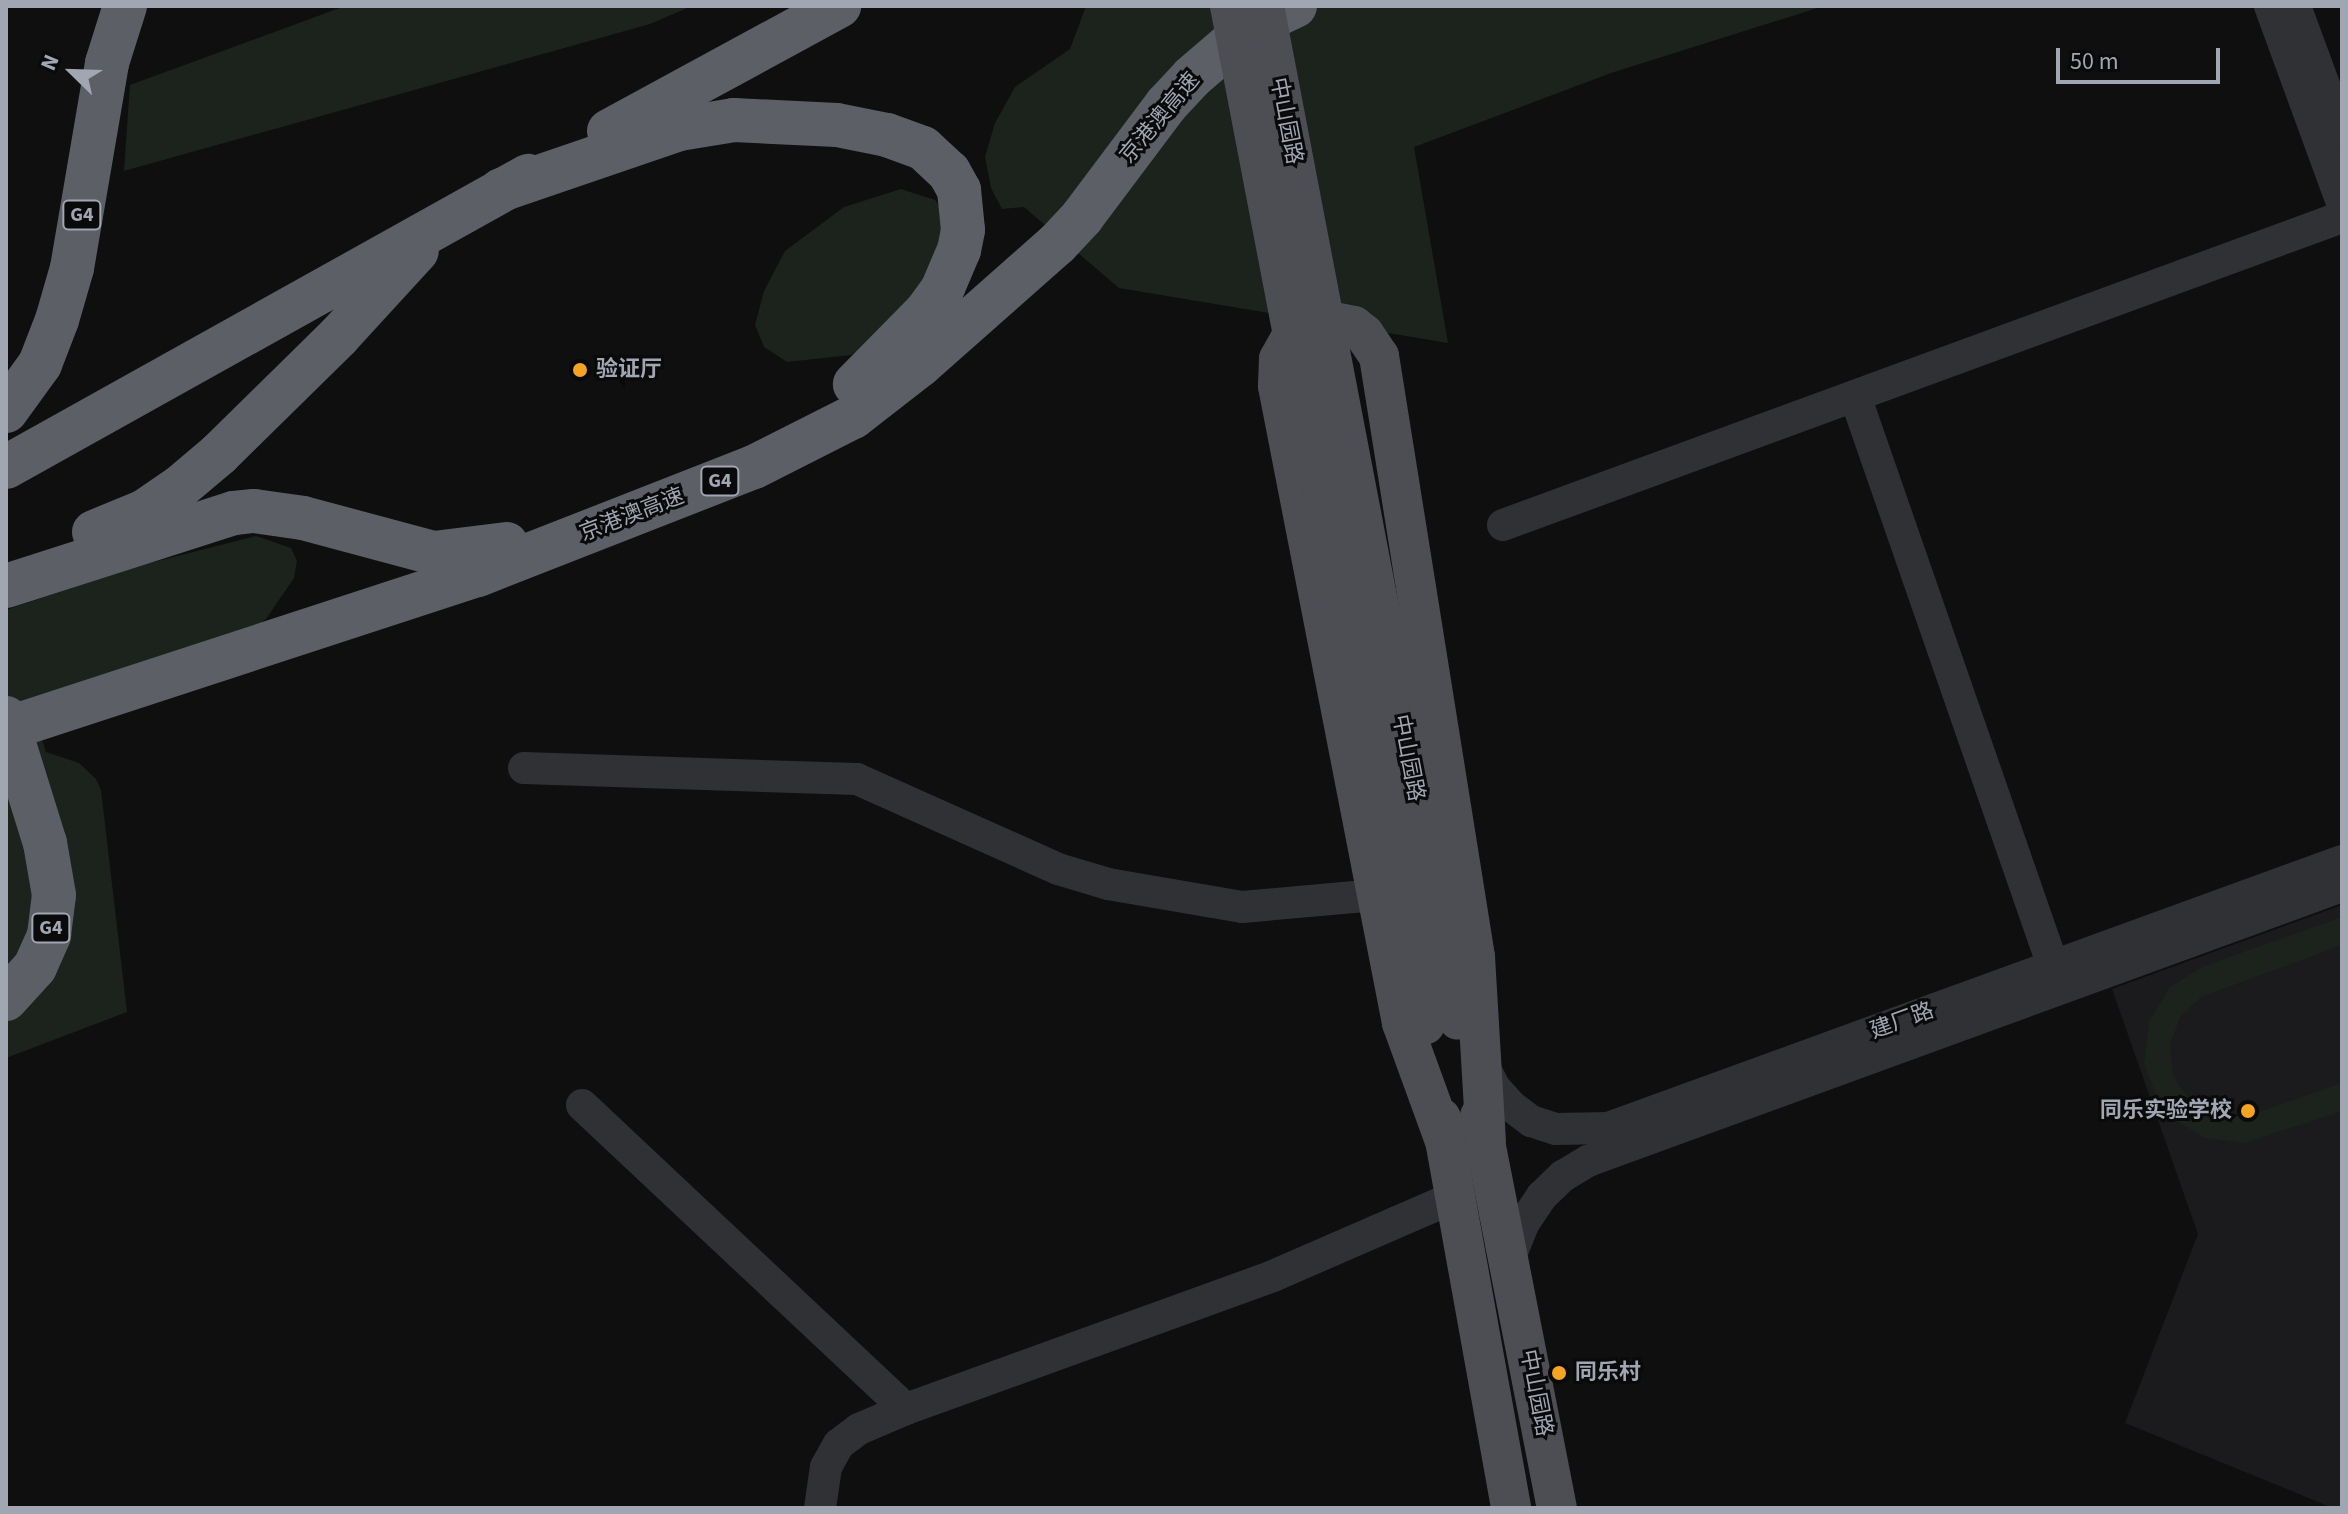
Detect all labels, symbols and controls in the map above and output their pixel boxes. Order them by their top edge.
north arrow [32,32,112,112]
scale bar [2060,32,2224,82]
text: 50 m [2070,44,2119,79]
text: N [32,50,67,76]
street label: 京港澳高速 [1115,67,1205,169]
street label: 中山园路 [1265,75,1307,167]
road number: G4 [62,199,102,231]
place label: 验证厅 [596,357,662,383]
marker: 验证厅 [571,361,589,379]
road number: G4 [700,465,740,497]
street label: 京港澳高速 [576,483,688,547]
street label: 中山园路 [1387,712,1429,804]
road number: G4 [31,912,71,944]
street label: 建厂路 [1866,997,1938,1045]
place label: 同乐实验学校 [2100,1098,2232,1124]
marker: 同乐实验学校 [2239,1102,2257,1120]
street label: 中山园路 [1515,1347,1557,1439]
place label: 同乐村 [1575,1360,1641,1386]
marker: 同乐村 [1550,1364,1568,1382]

